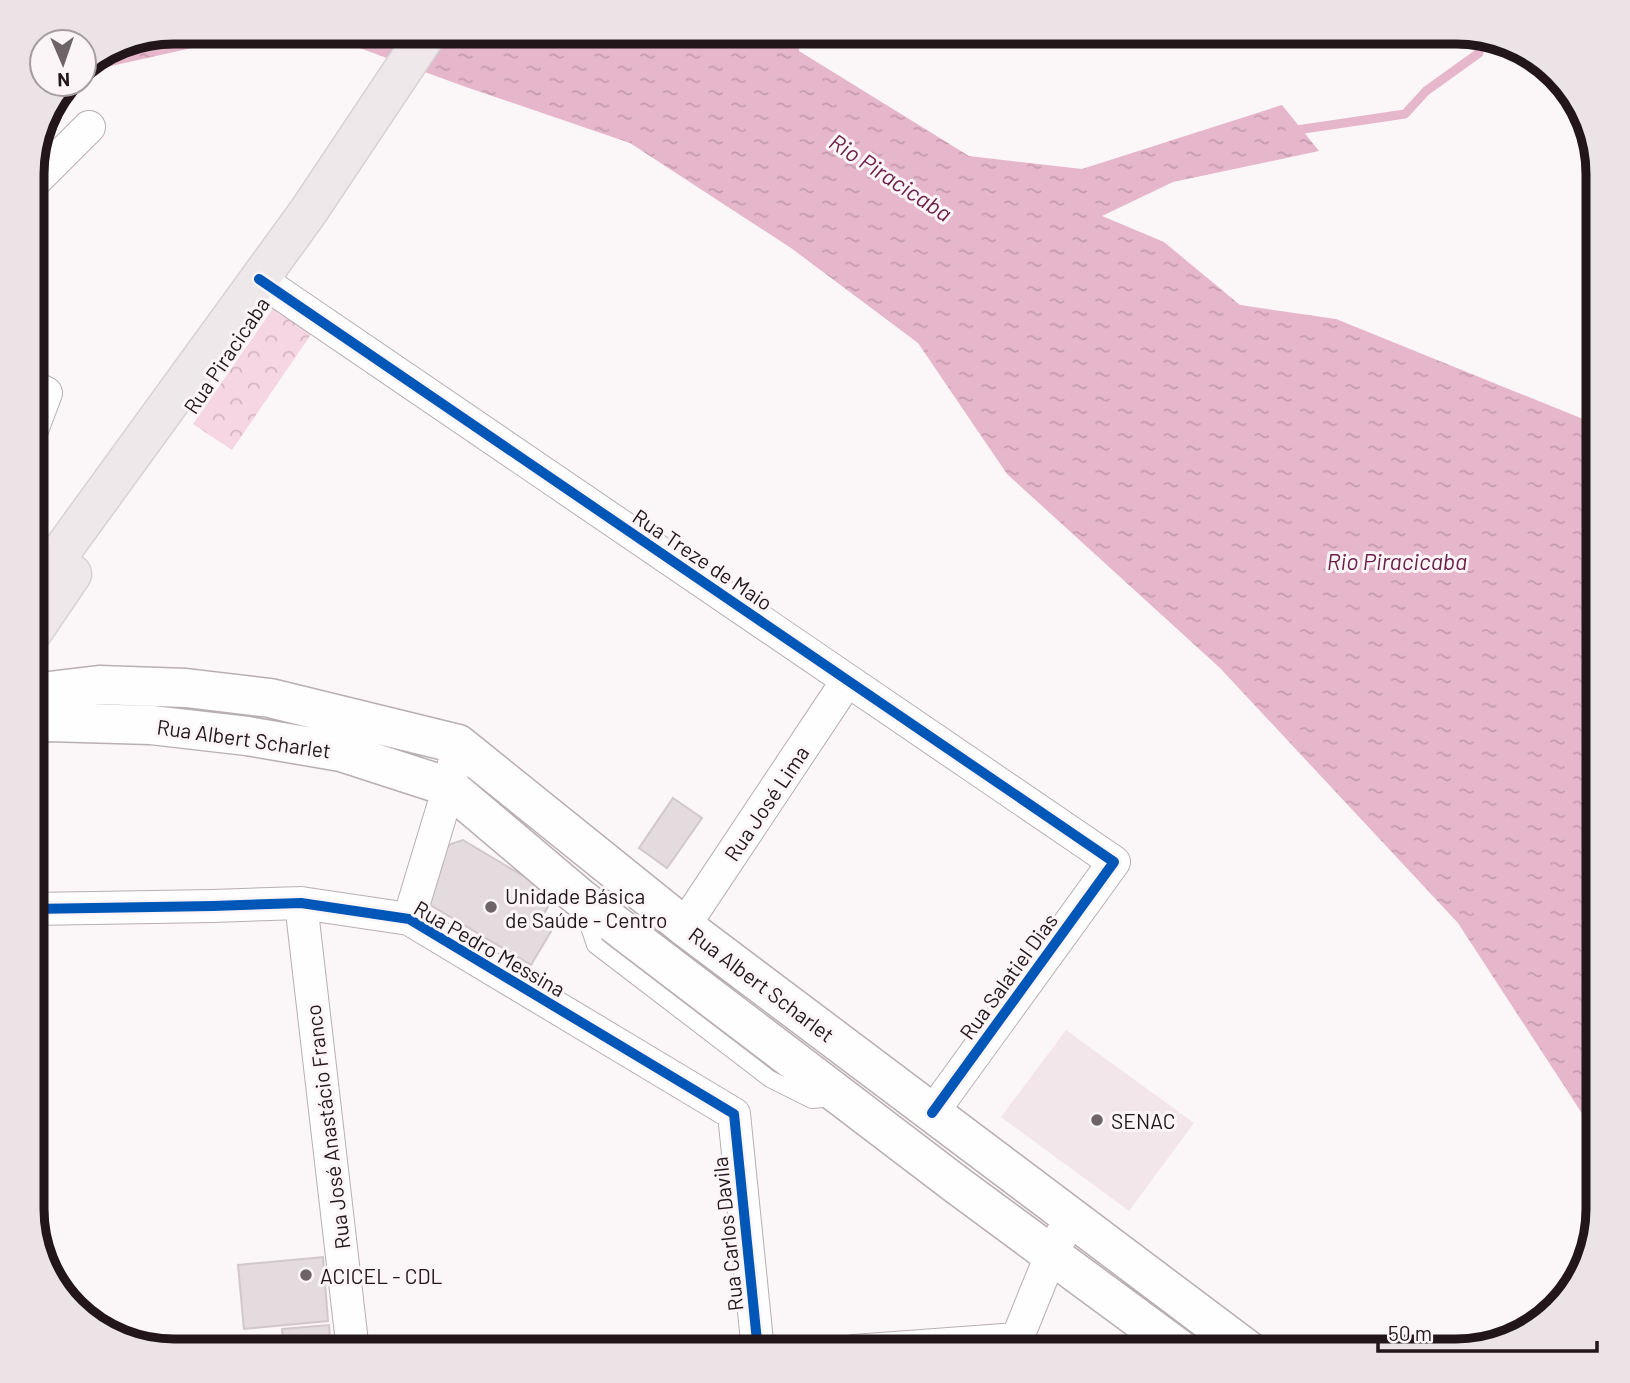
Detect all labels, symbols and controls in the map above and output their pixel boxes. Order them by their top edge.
north arrow [28,28,98,98]
text: N [57,69,70,92]
water label: Rio Piracicaba [825,127,957,227]
street label: Rua Piracicaba [178,292,274,418]
street label: Rua Treze de Maio [629,503,777,615]
water label: Rio Piracicaba [1327,547,1467,575]
street label: Rua Albert Scharlet [155,713,333,763]
street label: Rua José Lima [718,741,814,865]
place label: Unidade Básica de Saúde - Centro [505,883,667,932]
street label: Rua Pedro Messina [410,895,570,1001]
marker: Unidade Básica de Saúde - Centro [483,899,499,915]
street label: Rua Salatiel Dias [954,908,1062,1044]
street label: Rua Albert Scharlet [684,921,840,1047]
street label: Rua José Anastácio Franco [300,1003,354,1251]
place label: SENAC [1111,1108,1175,1133]
marker: SENAC [1089,1112,1105,1128]
street label: Rua Carlos Davila [706,1156,748,1312]
place label: ACICEL - CDL [320,1263,442,1288]
marker: ACICEL - CDL [298,1267,314,1283]
scale bar [1378,1310,1597,1354]
text: 50 m [1388,1320,1432,1345]

